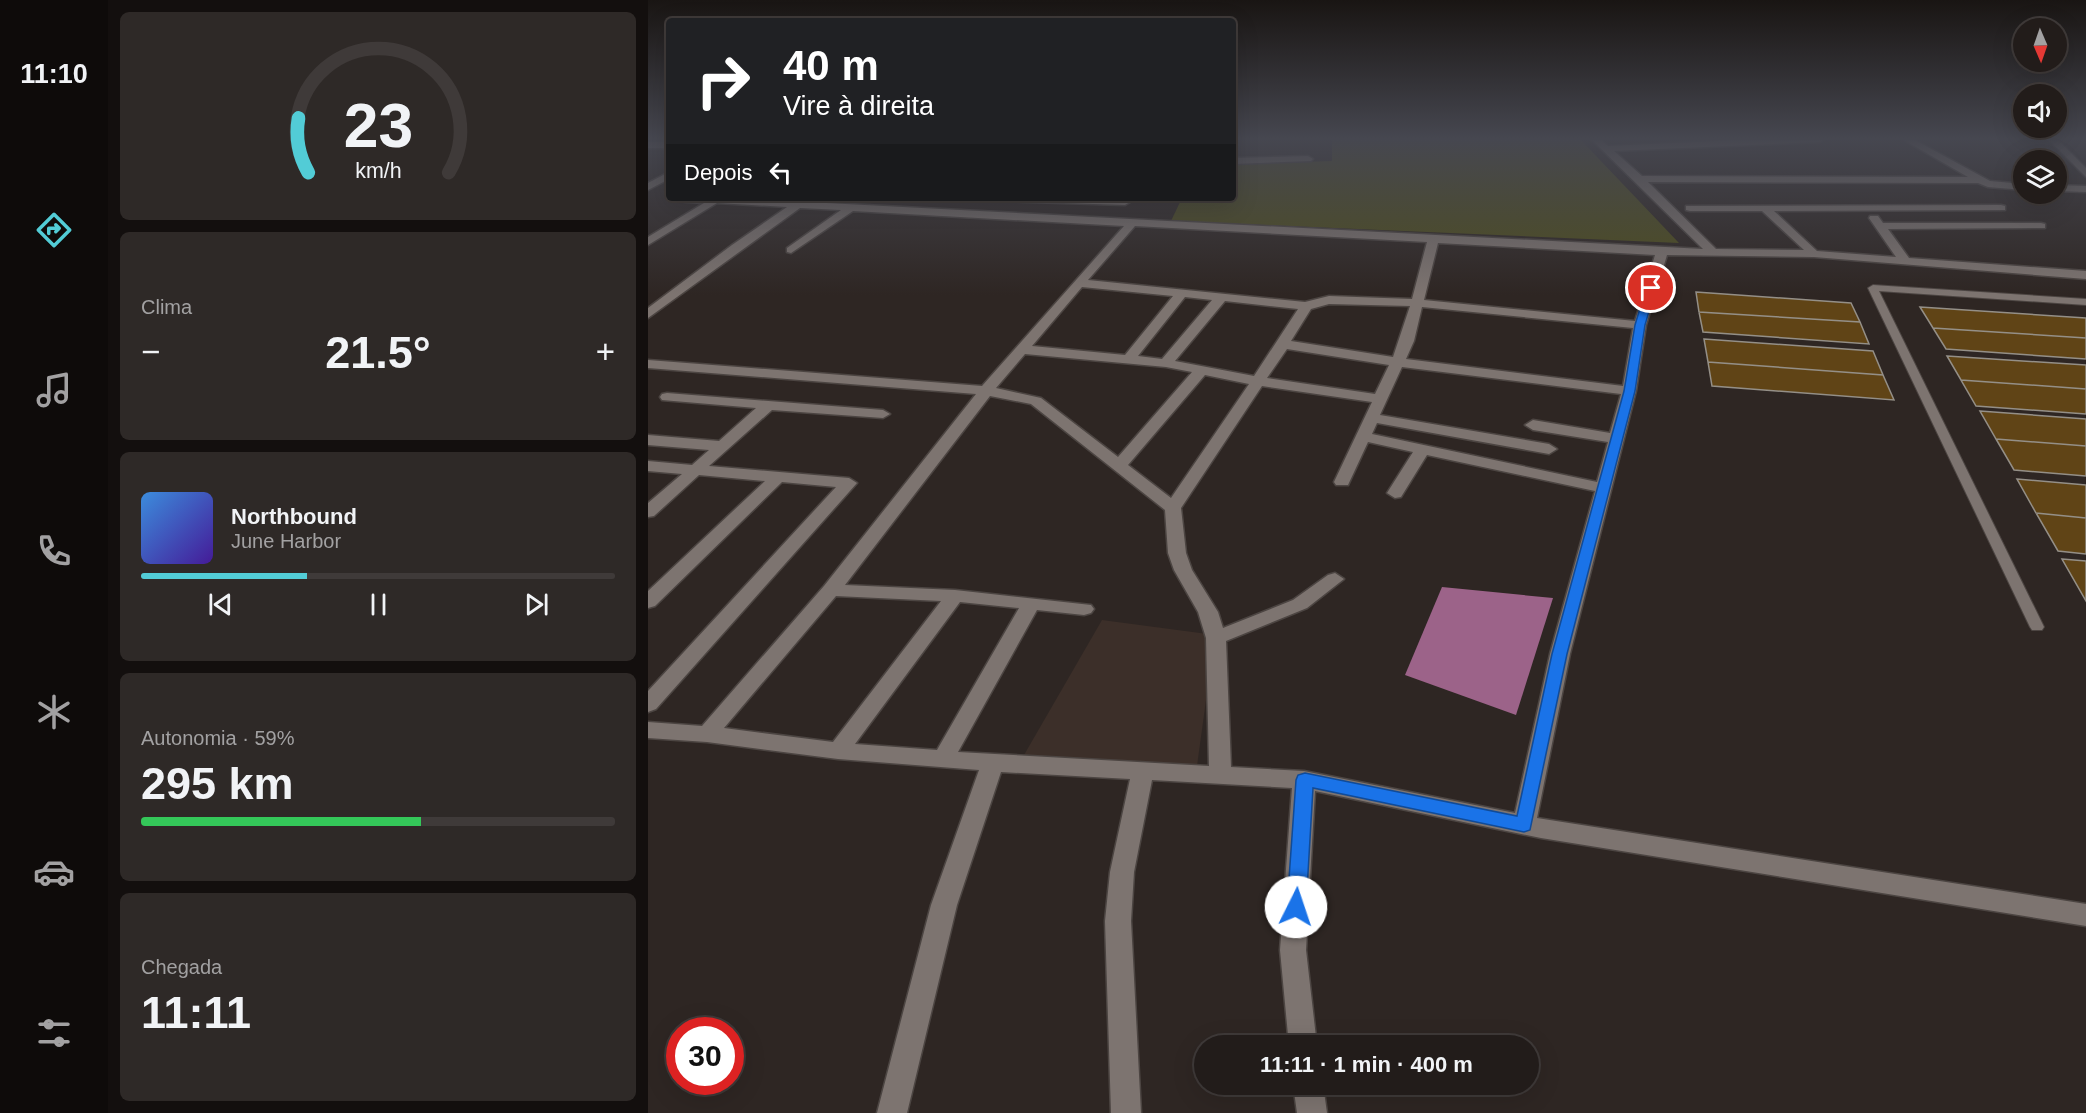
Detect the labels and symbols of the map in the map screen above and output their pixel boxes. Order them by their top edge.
north arrow [2013,18,2067,72]
pin [1625,262,1676,313]
position arrow [1264,875,1328,939]
speed limit sign: 30 [666,1017,744,1095]

